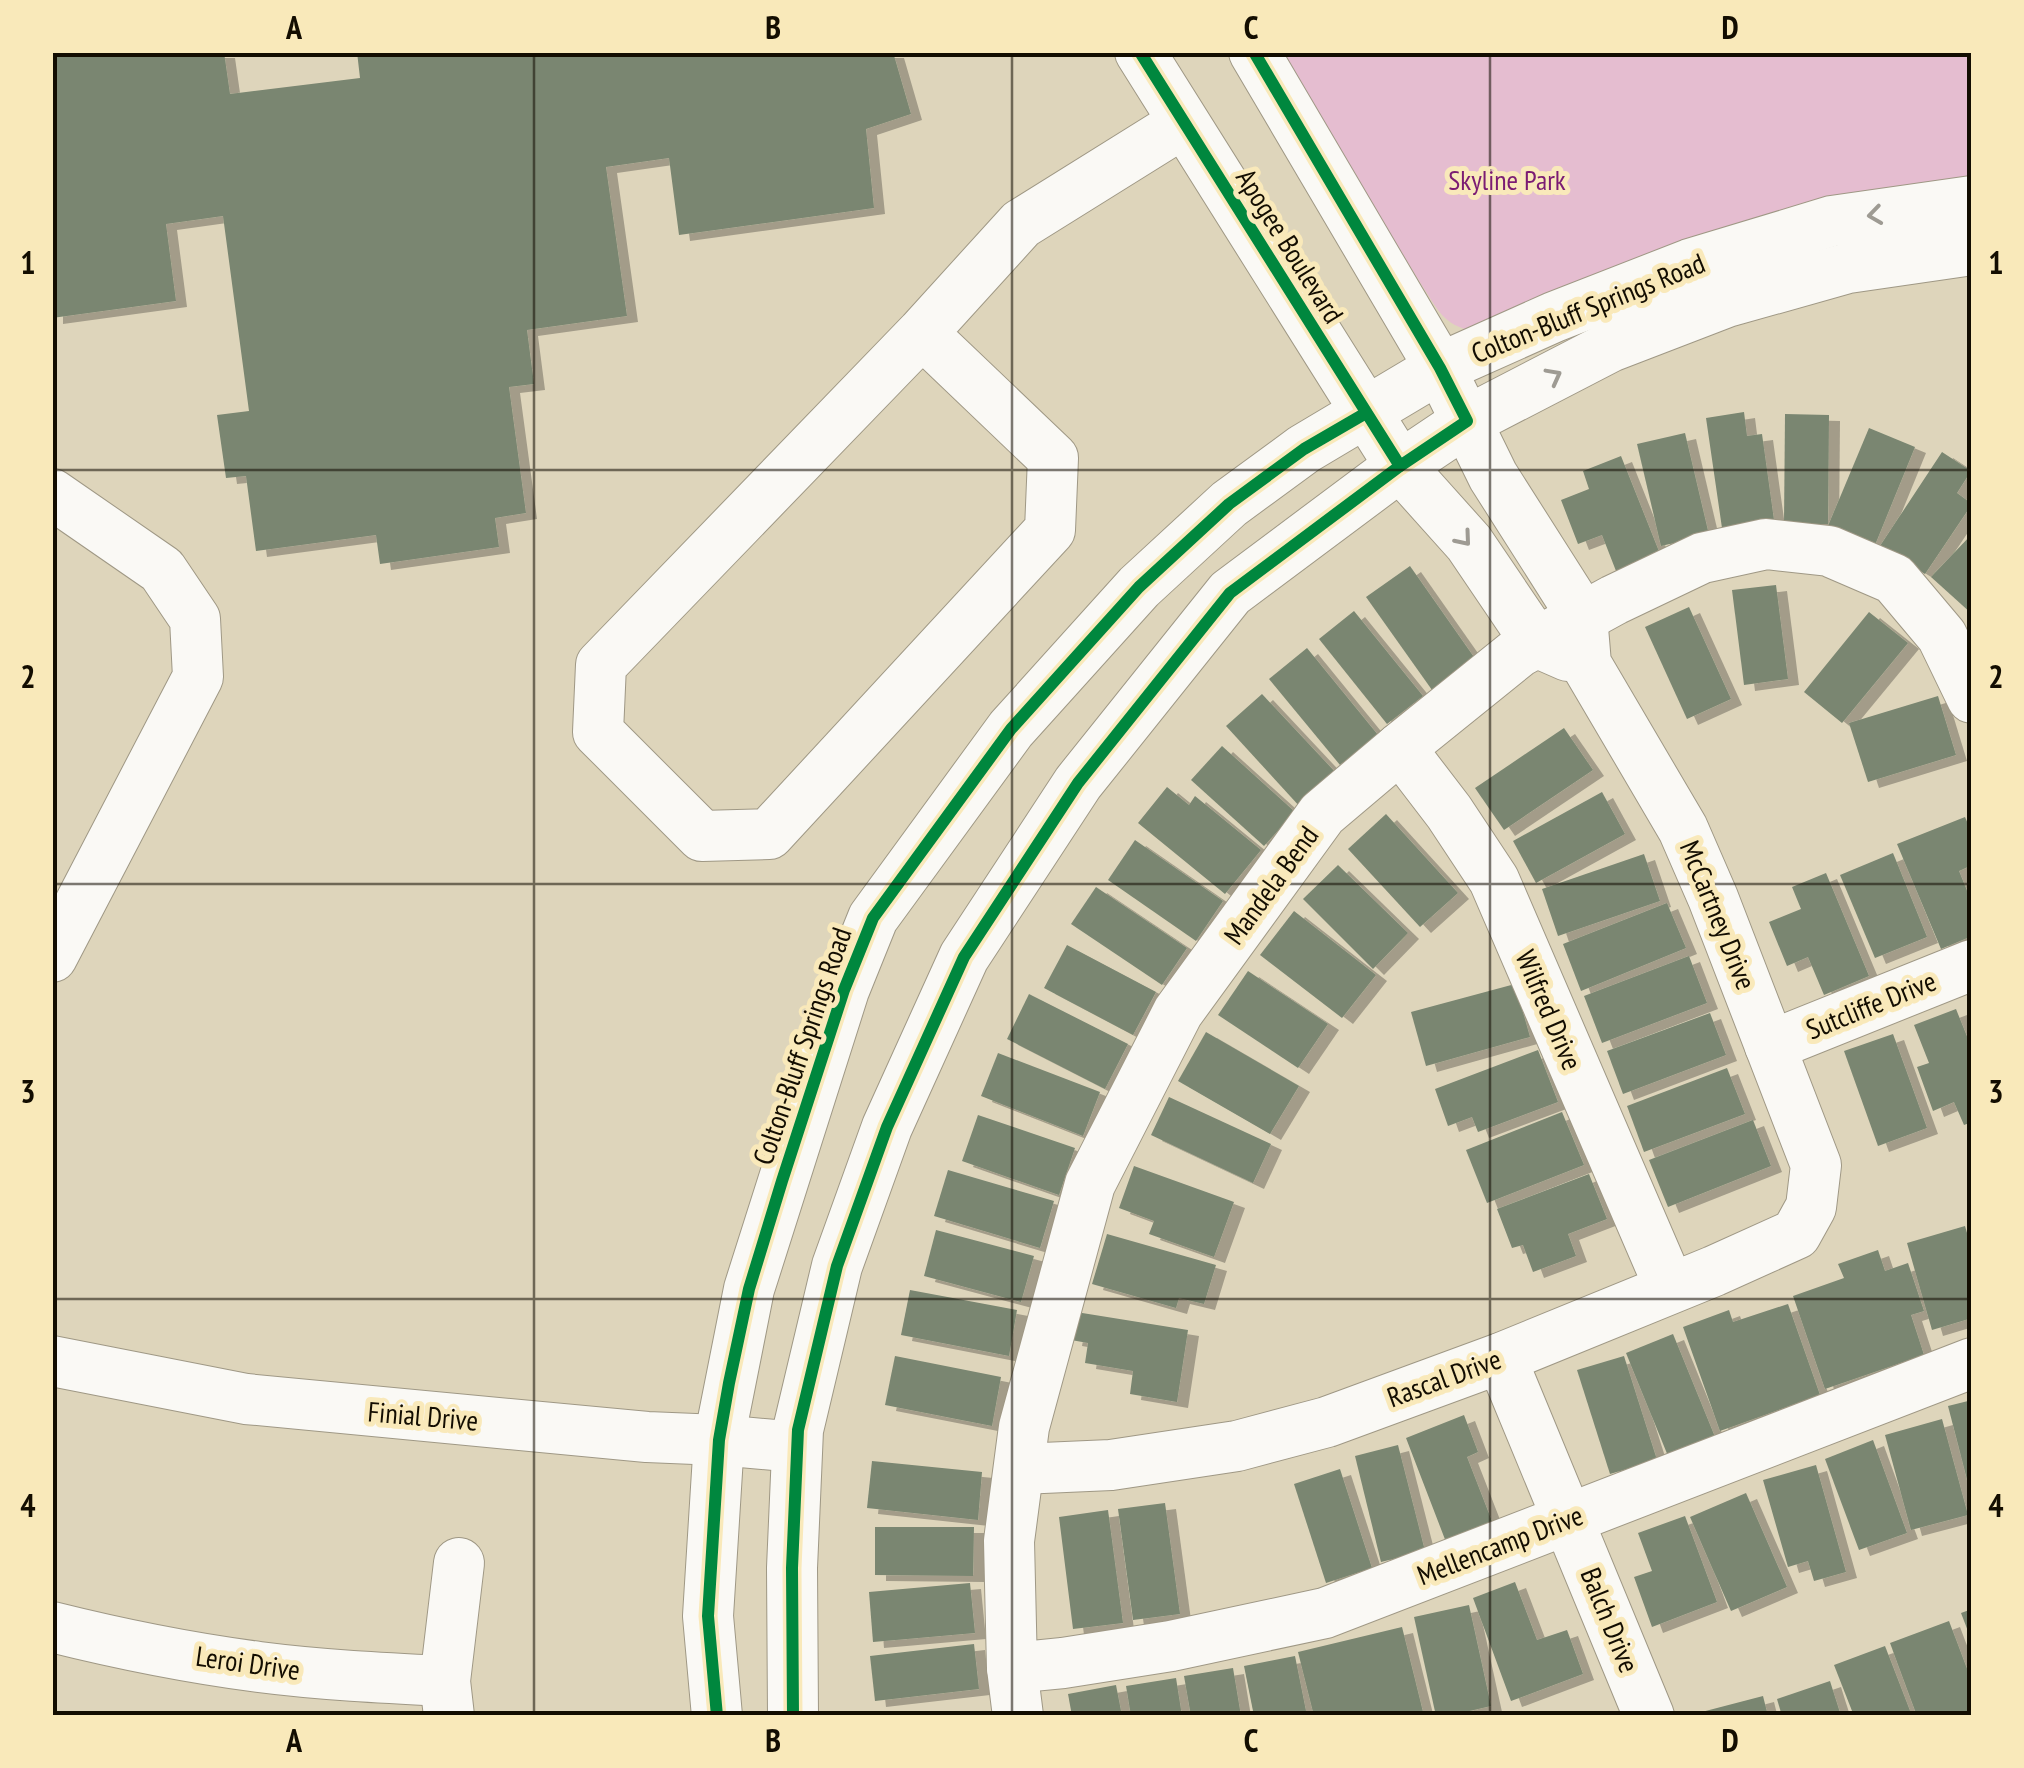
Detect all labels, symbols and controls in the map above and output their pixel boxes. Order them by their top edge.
text: A [285,6,303,48]
text: B [765,6,781,48]
text: C [1244,6,1259,48]
text: D [1721,6,1739,48]
park label: Skyline Park [1448,161,1566,198]
street label: Apogee Boulevard [1228,162,1353,330]
one-way arrow [1867,203,1883,224]
text: 1 [20,241,36,283]
text: 1 [1988,241,2004,283]
street label: Colton-Bluff Springs Road [1466,244,1710,371]
one-way arrow [1543,369,1561,388]
one-way arrow [1452,528,1470,546]
text: 2 [20,655,36,697]
text: 2 [1988,655,2004,697]
street label: Mandela Bend [1215,818,1326,951]
street label: McCartney Drive [1672,835,1765,995]
street label: Colton-Bluff Springs Road [744,922,859,1169]
street label: Wilfred Drive [1508,944,1591,1075]
street label: Sutcliffe Drive [1800,962,1941,1047]
text: 3 [20,1070,36,1112]
text: 3 [1988,1070,2004,1112]
street label: Rascal Drive [1382,1340,1506,1415]
street label: Finial Drive [366,1392,480,1439]
text: 4 [20,1484,36,1526]
text: 4 [1988,1484,2004,1526]
street label: Mellencamp Drive [1412,1496,1588,1593]
street label: Balch Drive [1573,1562,1648,1678]
street label: Leroi Drive [194,1637,302,1688]
text: A [285,1719,303,1761]
text: B [765,1719,781,1761]
text: C [1244,1719,1259,1761]
text: D [1721,1719,1739,1761]

